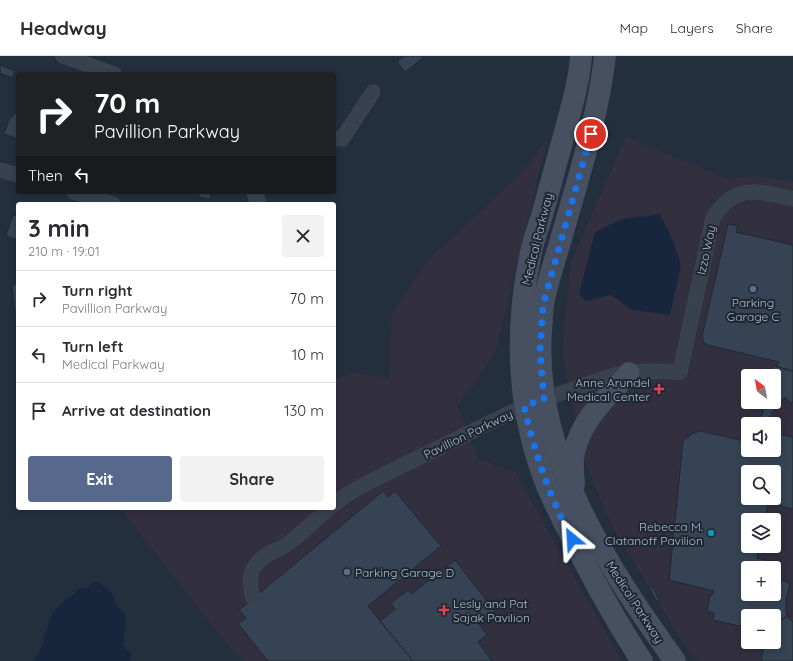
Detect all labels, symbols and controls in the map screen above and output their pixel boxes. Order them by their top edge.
text: Headway [20,16,107,40]
text: Map [619,19,648,37]
text: Layers [670,19,714,37]
text: Share [736,19,773,37]
text: 70 m [94,85,160,120]
icon: right [28,88,80,140]
pin [574,117,608,151]
text: Pavillion Parkway [94,120,240,143]
icon: arrive [580,123,602,145]
icon: left [71,164,93,186]
text: Then [28,166,63,185]
street label: Medical Parkway [518,191,556,287]
text: 3 min [28,213,90,243]
button: close [282,215,324,257]
street label: Izzo Way [693,224,719,276]
text: 210 m · 19:01 [28,243,100,259]
text: Turn right [62,281,133,300]
marker: Parking Garage C [748,284,758,294]
icon: right [28,288,50,310]
text: 70 m [290,289,324,308]
place label: Parking Garage C [727,295,779,324]
text: Pavillion Parkway [62,300,167,316]
text: Turn left [62,337,124,356]
icon: left [28,344,50,366]
text: 10 m [292,345,324,364]
text: Medical Parkway [62,356,165,372]
north arrow [741,369,781,409]
map controls [741,369,781,649]
place label: Anne Arundel Medical Center [567,375,650,404]
marker: Anne Arundel Medical Center [653,383,665,395]
icon: arrive [28,400,50,422]
text: Arrive at destination [62,401,211,420]
text: 130 m [284,401,324,420]
street label: Pavillion Parkway [421,406,515,462]
button: sound [741,417,781,457]
button: Exit [28,456,172,502]
button: Share [180,456,324,502]
button: search [741,465,781,505]
button: layers [741,513,781,553]
position arrow [551,518,593,560]
place label: Rebecca M. Clatanoff Pavilion [605,519,703,548]
marker: Rebecca M. Clatanoff Pavilion [706,528,716,538]
street label: Medical Parkway [603,558,667,646]
button: + [741,561,781,601]
place label: Parking Garage D [355,565,455,580]
marker: Parking Garage D [342,567,352,577]
place label: Lesly and Pat Sajak Pavilion [453,596,530,625]
marker: Lesly and Pat Sajak Pavilion [438,604,450,616]
button: − [741,609,781,649]

